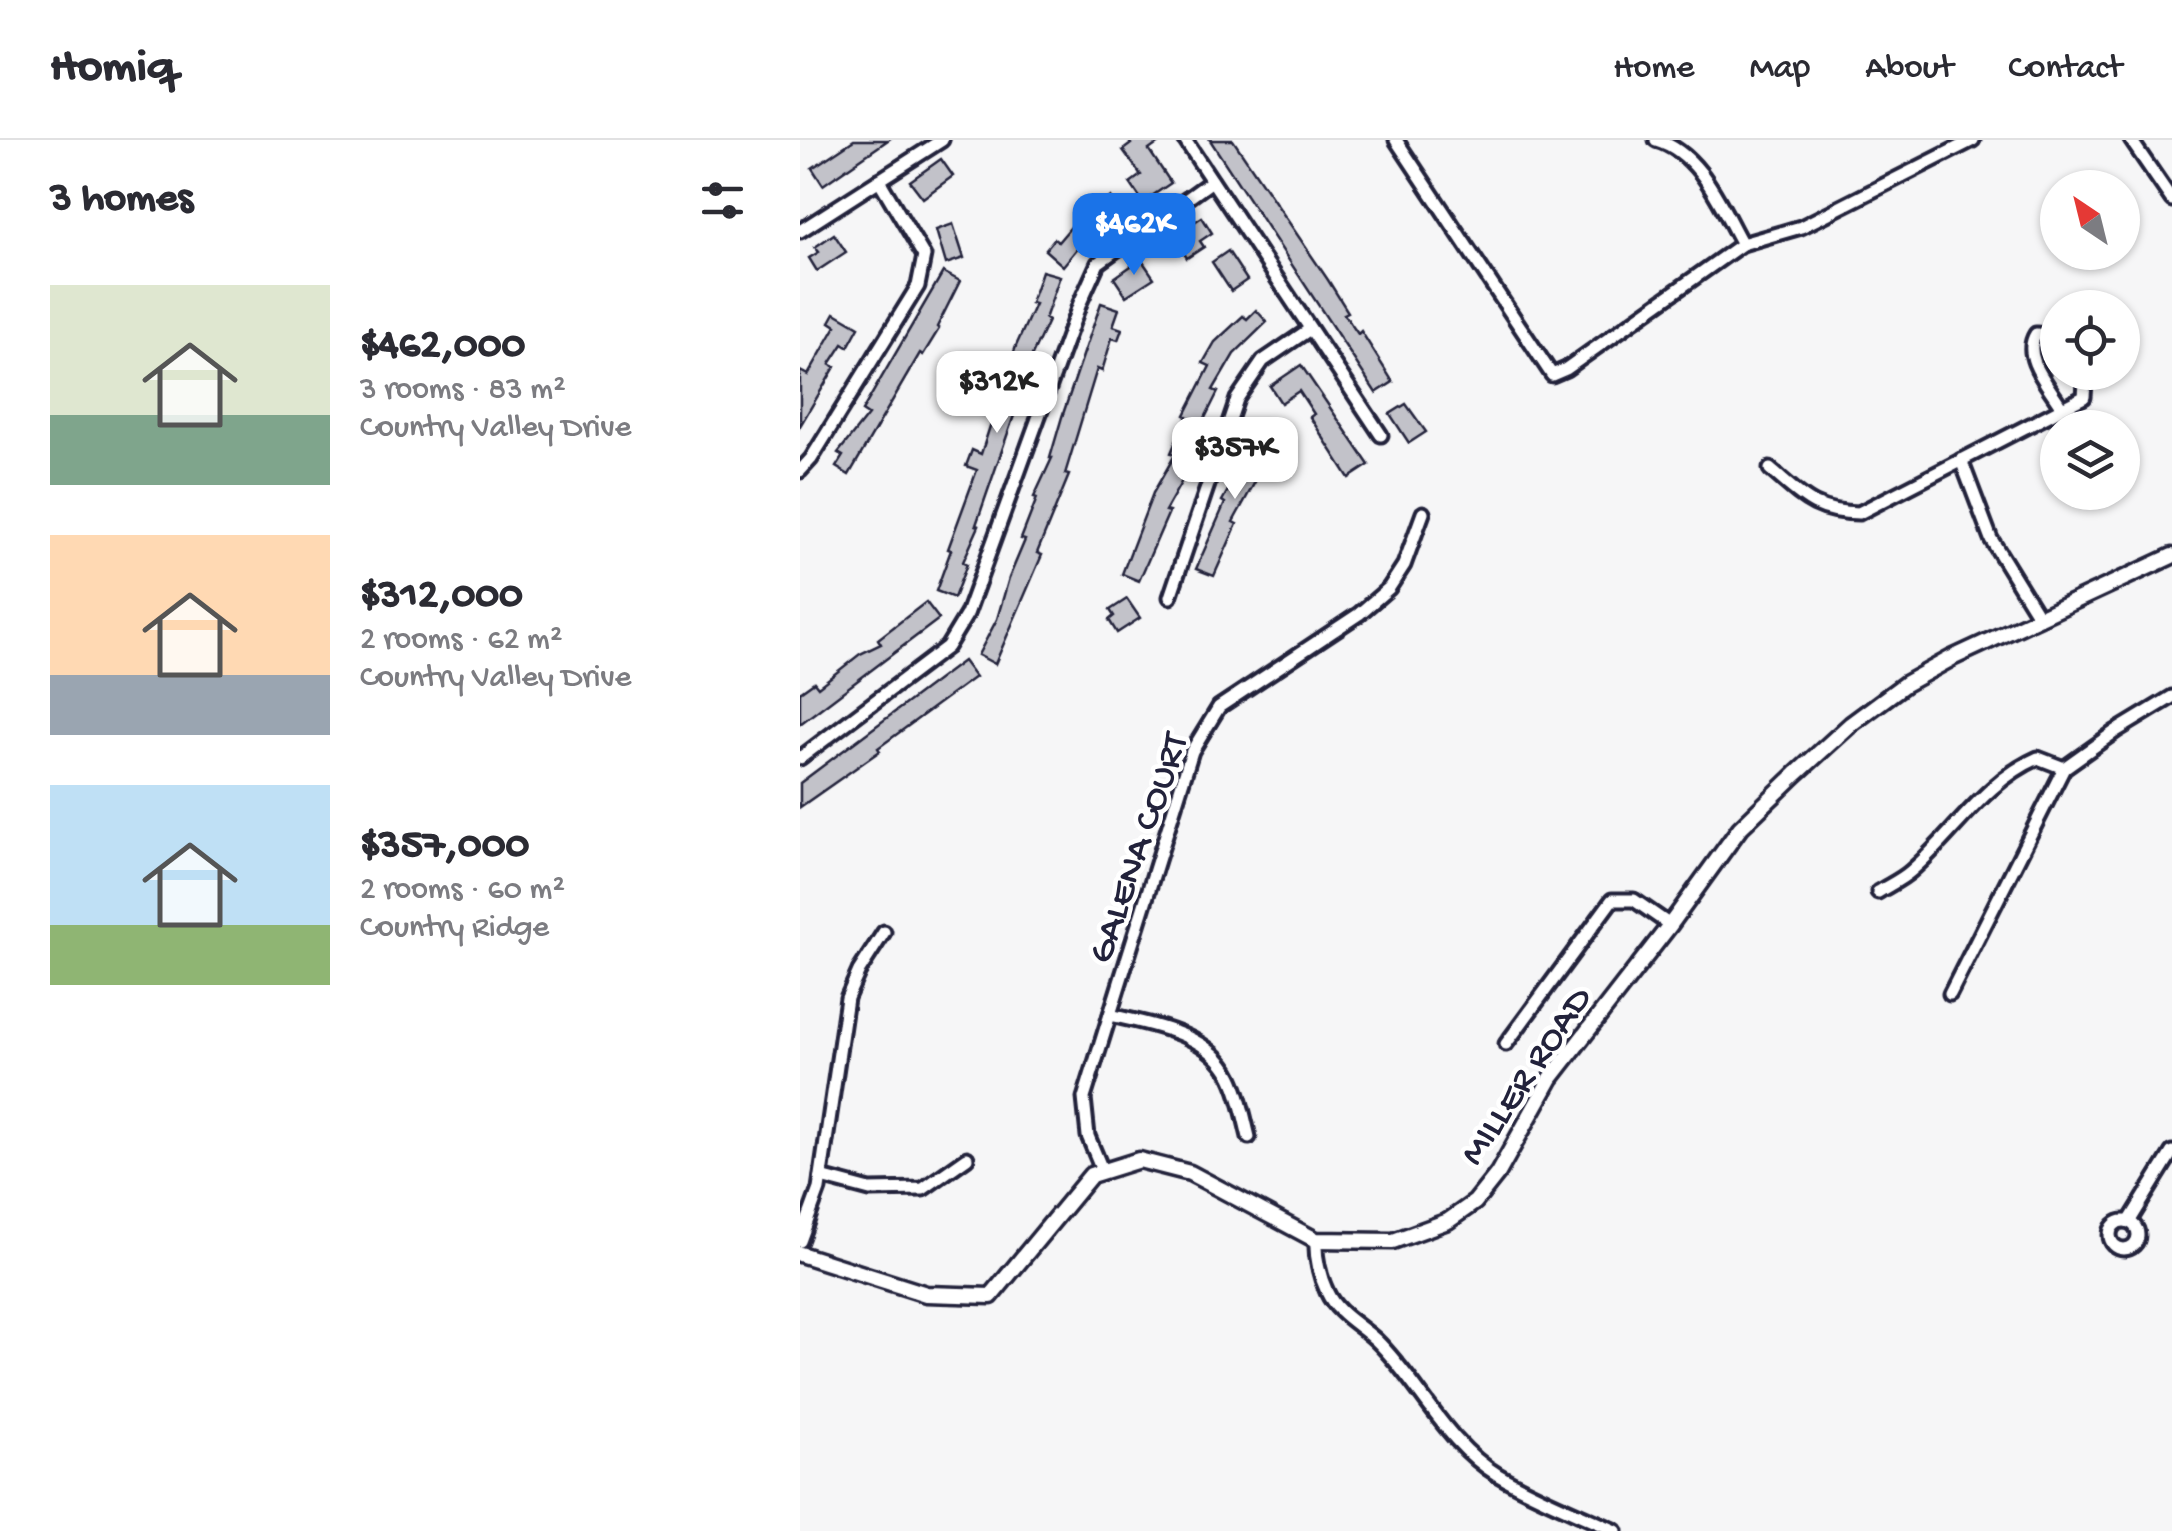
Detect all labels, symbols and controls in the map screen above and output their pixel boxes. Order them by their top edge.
text: Homiq [50,41,176,98]
text: Home [1613,49,1694,90]
text: Map [1749,49,1810,90]
text: About [1865,49,1953,90]
text: Contact [2008,49,2122,90]
north arrow [2040,170,2140,270]
map controls [2040,170,2140,510]
icon: filters [695,173,750,228]
text: 3 homes [50,176,193,225]
pin: $462K [1064,193,1204,278]
text: $462K [1094,206,1174,244]
button: locate [2040,290,2140,390]
text: $462,000 [360,323,525,372]
icon: home [130,325,250,445]
pin: $312K [927,351,1067,436]
text: $312K [958,364,1036,402]
text: 3 rooms · 83 m² [360,372,566,410]
text: Country Valley Drive [360,410,631,448]
button: layers [2040,410,2140,510]
pin: $357K [1165,417,1305,502]
text: $357K [1194,430,1276,468]
text: $312,000 [360,573,523,622]
icon: home [130,575,250,695]
text: 2 rooms · 62 m² [360,622,562,660]
text: Country Valley Drive [360,660,631,698]
street label: GALENA COURT [1081,727,1201,970]
text: $357,000 [360,823,529,872]
icon: home [130,825,250,945]
text: 2 rooms · 60 m² [360,872,565,910]
text: Country Ridge [360,910,549,948]
street label: MILLER ROAD [1452,980,1604,1175]

